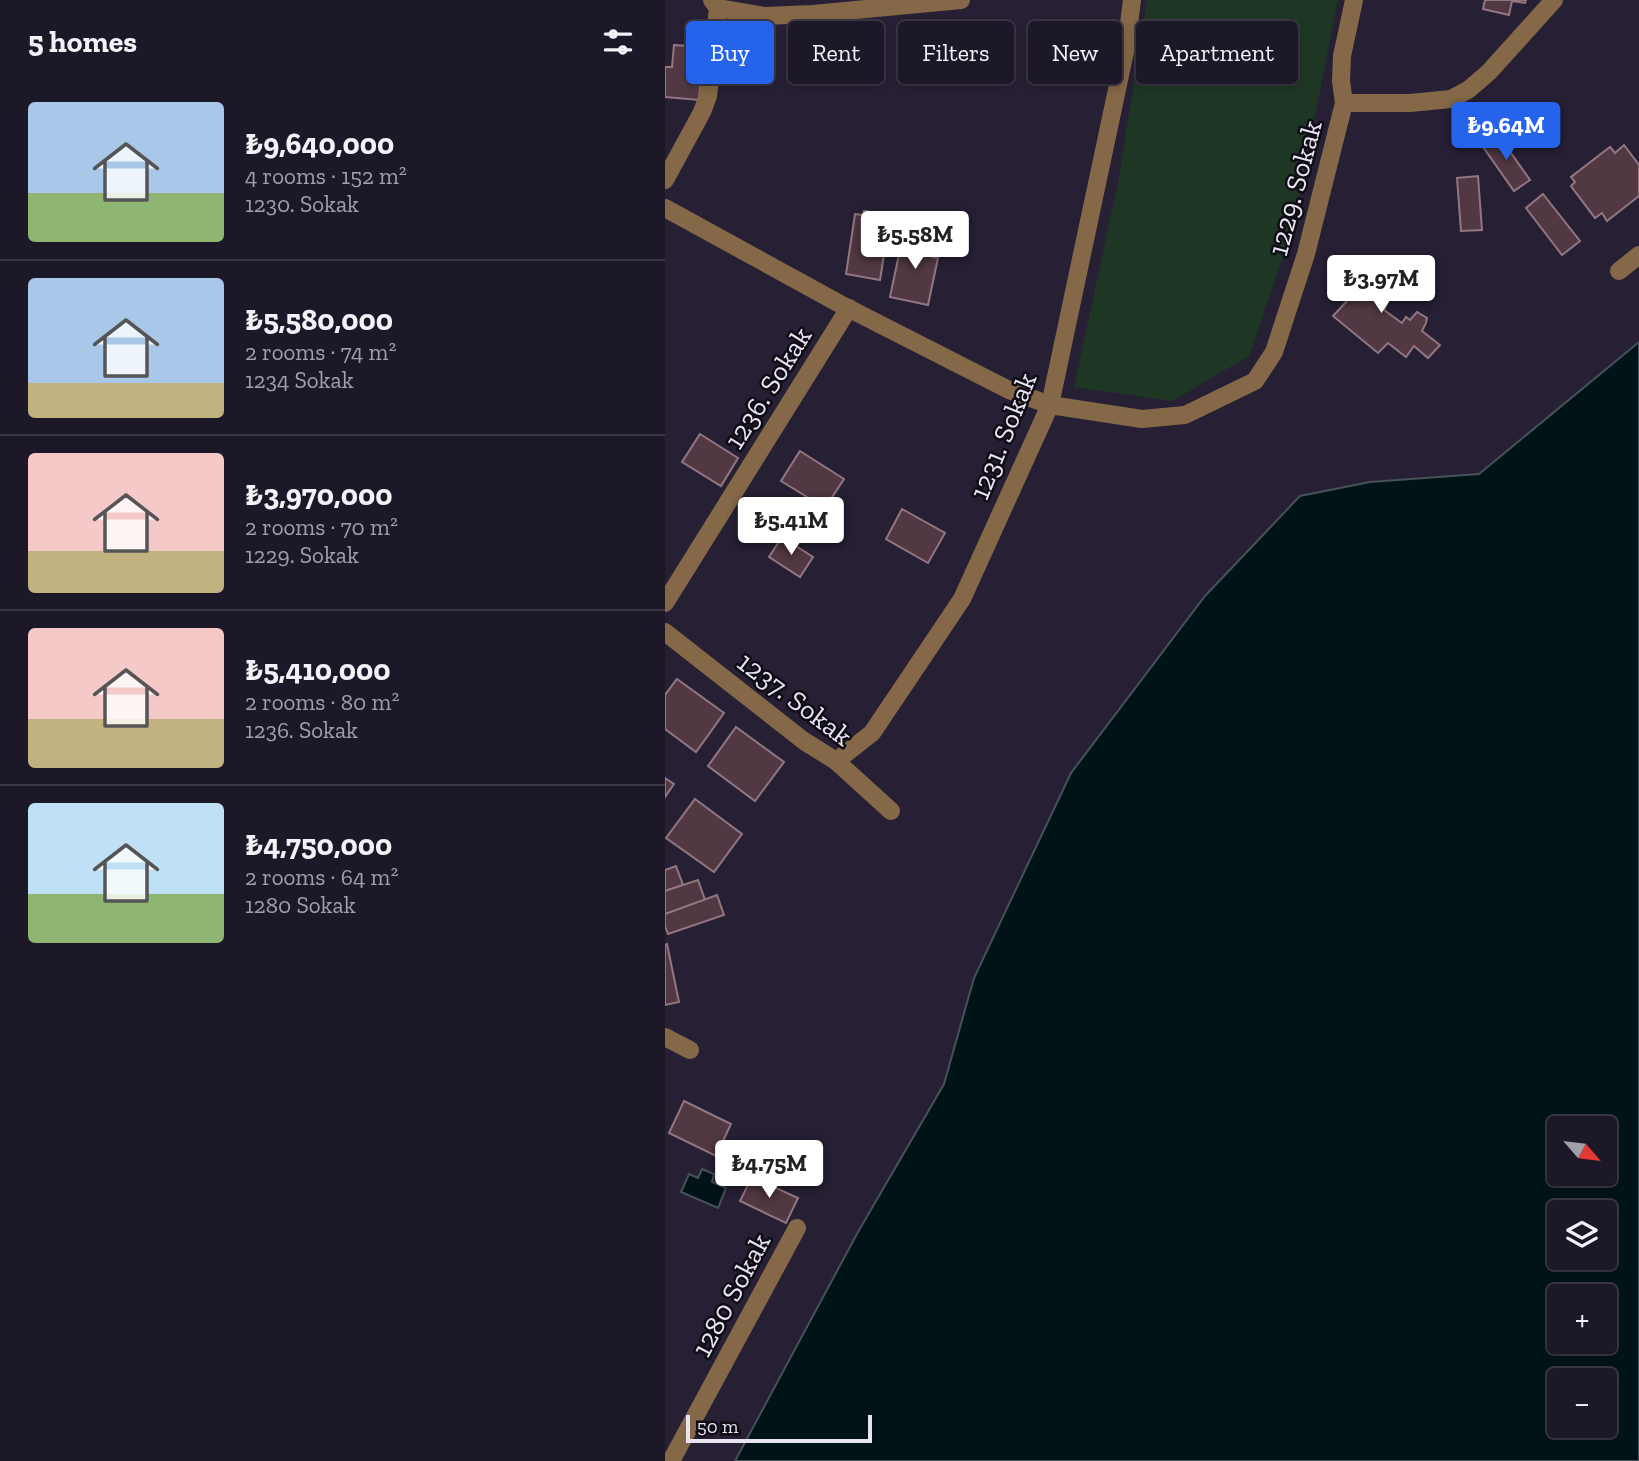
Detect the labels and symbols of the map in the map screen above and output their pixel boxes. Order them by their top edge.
pin: ₺9.64M [1449,102,1563,162]
street label: 1229. Sokak [1261,116,1329,259]
pin: ₺5.58M [858,212,972,271]
pin: ₺3.97M [1324,256,1438,315]
street label: 1236. Sokak [718,321,819,455]
street label: 1231. Sokak [963,367,1044,504]
pin: ₺5.41M [734,498,848,557]
street label: 1237. Sokak [731,645,859,753]
north arrow [1547,1116,1617,1186]
pin: ₺4.75M [712,1140,826,1200]
street label: 1280 Sokak [685,1227,777,1362]
scale bar [686,1412,871,1444]

